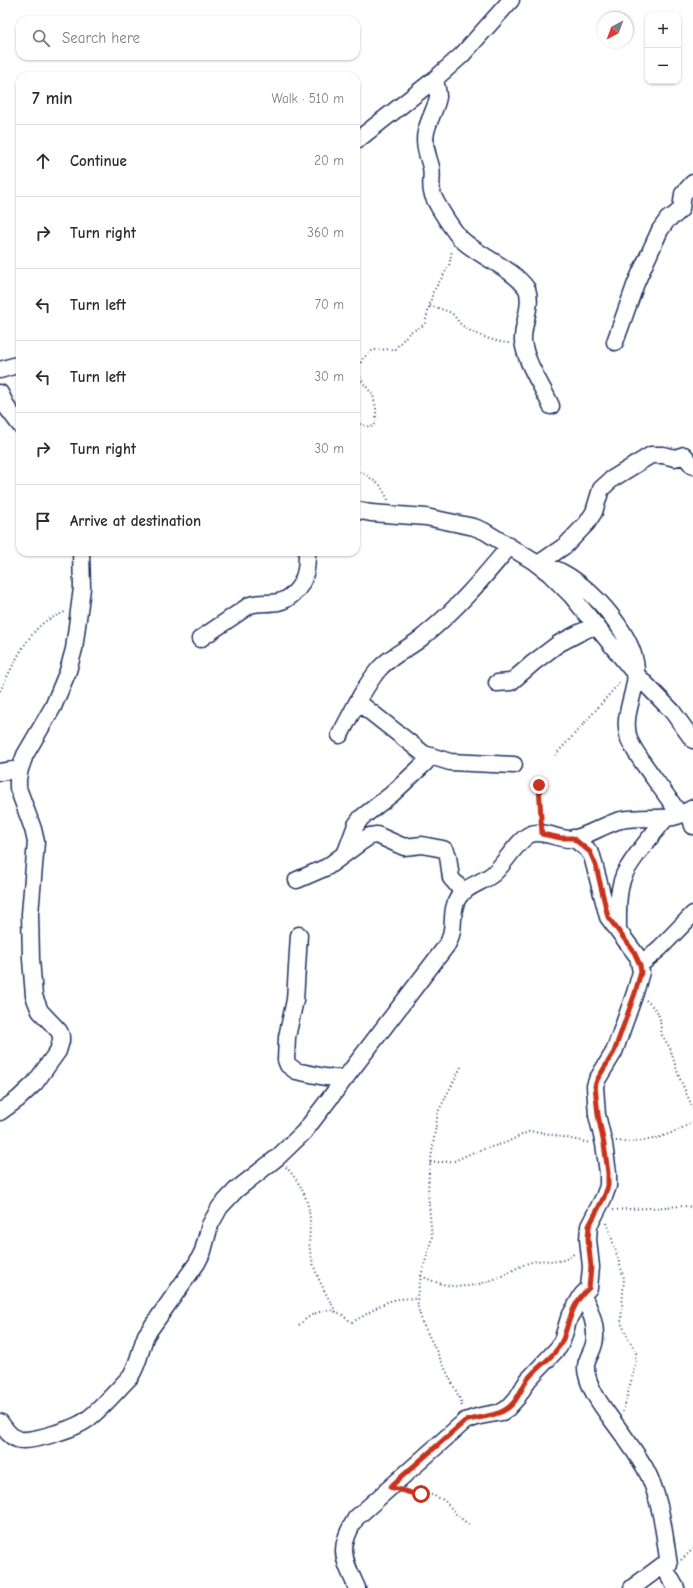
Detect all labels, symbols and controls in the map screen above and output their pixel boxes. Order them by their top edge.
north arrow [597,12,633,48]
map controls [645,12,681,84]
button: + [645,12,681,48]
search box [16,16,360,60]
icon: search [30,27,52,49]
text: Search here [62,29,140,47]
button: − [645,48,681,84]
text: 7 min [32,89,73,108]
text: Walk · 510 m [272,91,344,106]
icon: ahead [32,150,54,172]
text: Continue [70,152,127,170]
text: 20 m [314,153,344,168]
icon: right [32,222,54,244]
text: Turn right [70,224,136,242]
text: 360 m [307,225,344,240]
icon: left [32,294,54,316]
text: Turn left [70,296,126,314]
text: 70 m [315,297,344,312]
icon: left [32,366,54,388]
text: Turn left [70,368,126,386]
text: 30 m [314,369,344,384]
icon: right [32,438,54,460]
text: Turn right [70,440,136,458]
text: 30 m [314,441,344,456]
icon: arrive [32,510,54,532]
text: Arrive at destination [70,512,201,530]
route end [530,776,548,794]
route start [412,1485,430,1503]

